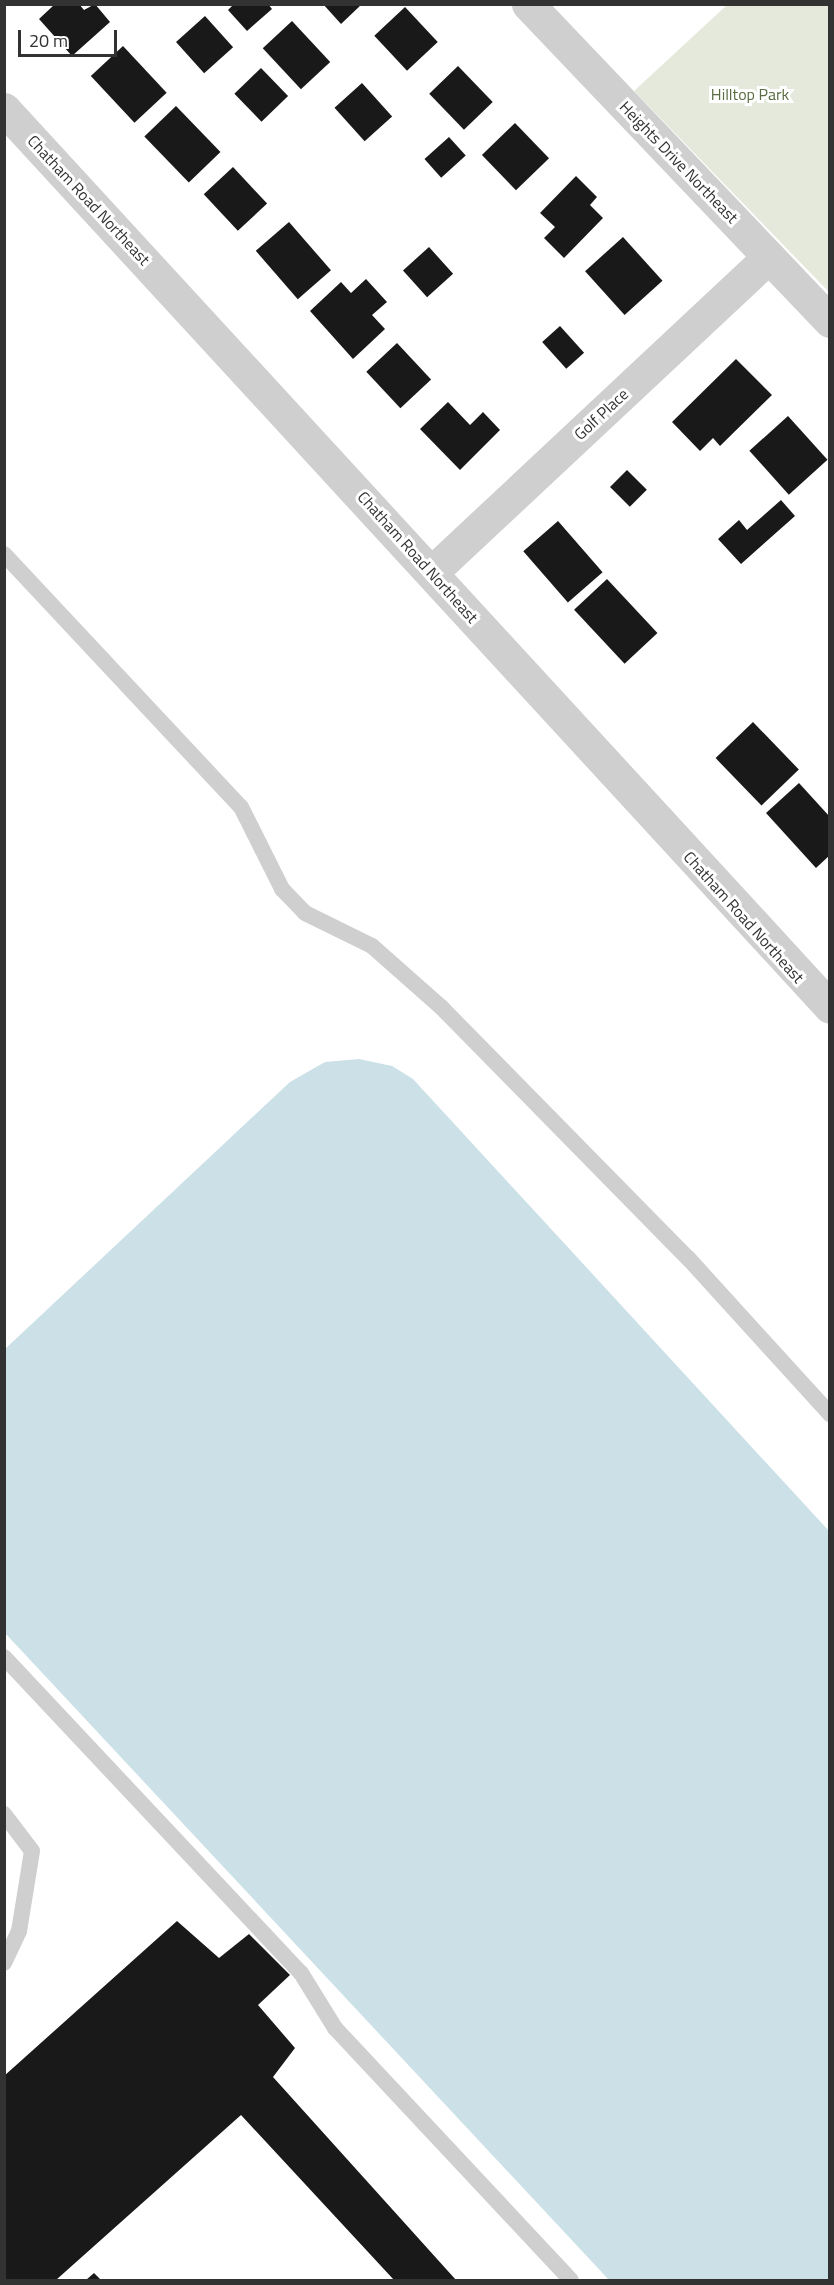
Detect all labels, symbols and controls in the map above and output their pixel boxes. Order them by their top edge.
scale bar [21,18,120,56]
text: 20 m [29,27,68,54]
park label: Hilltop Park [711,84,789,104]
street label: Heights Drive Northeast [616,97,742,227]
street label: Chatham Road Northeast [24,131,154,269]
street label: Golf Place [570,384,632,444]
street label: Chatham Road Northeast [354,487,482,627]
street label: Chatham Road Northeast [680,847,808,987]

